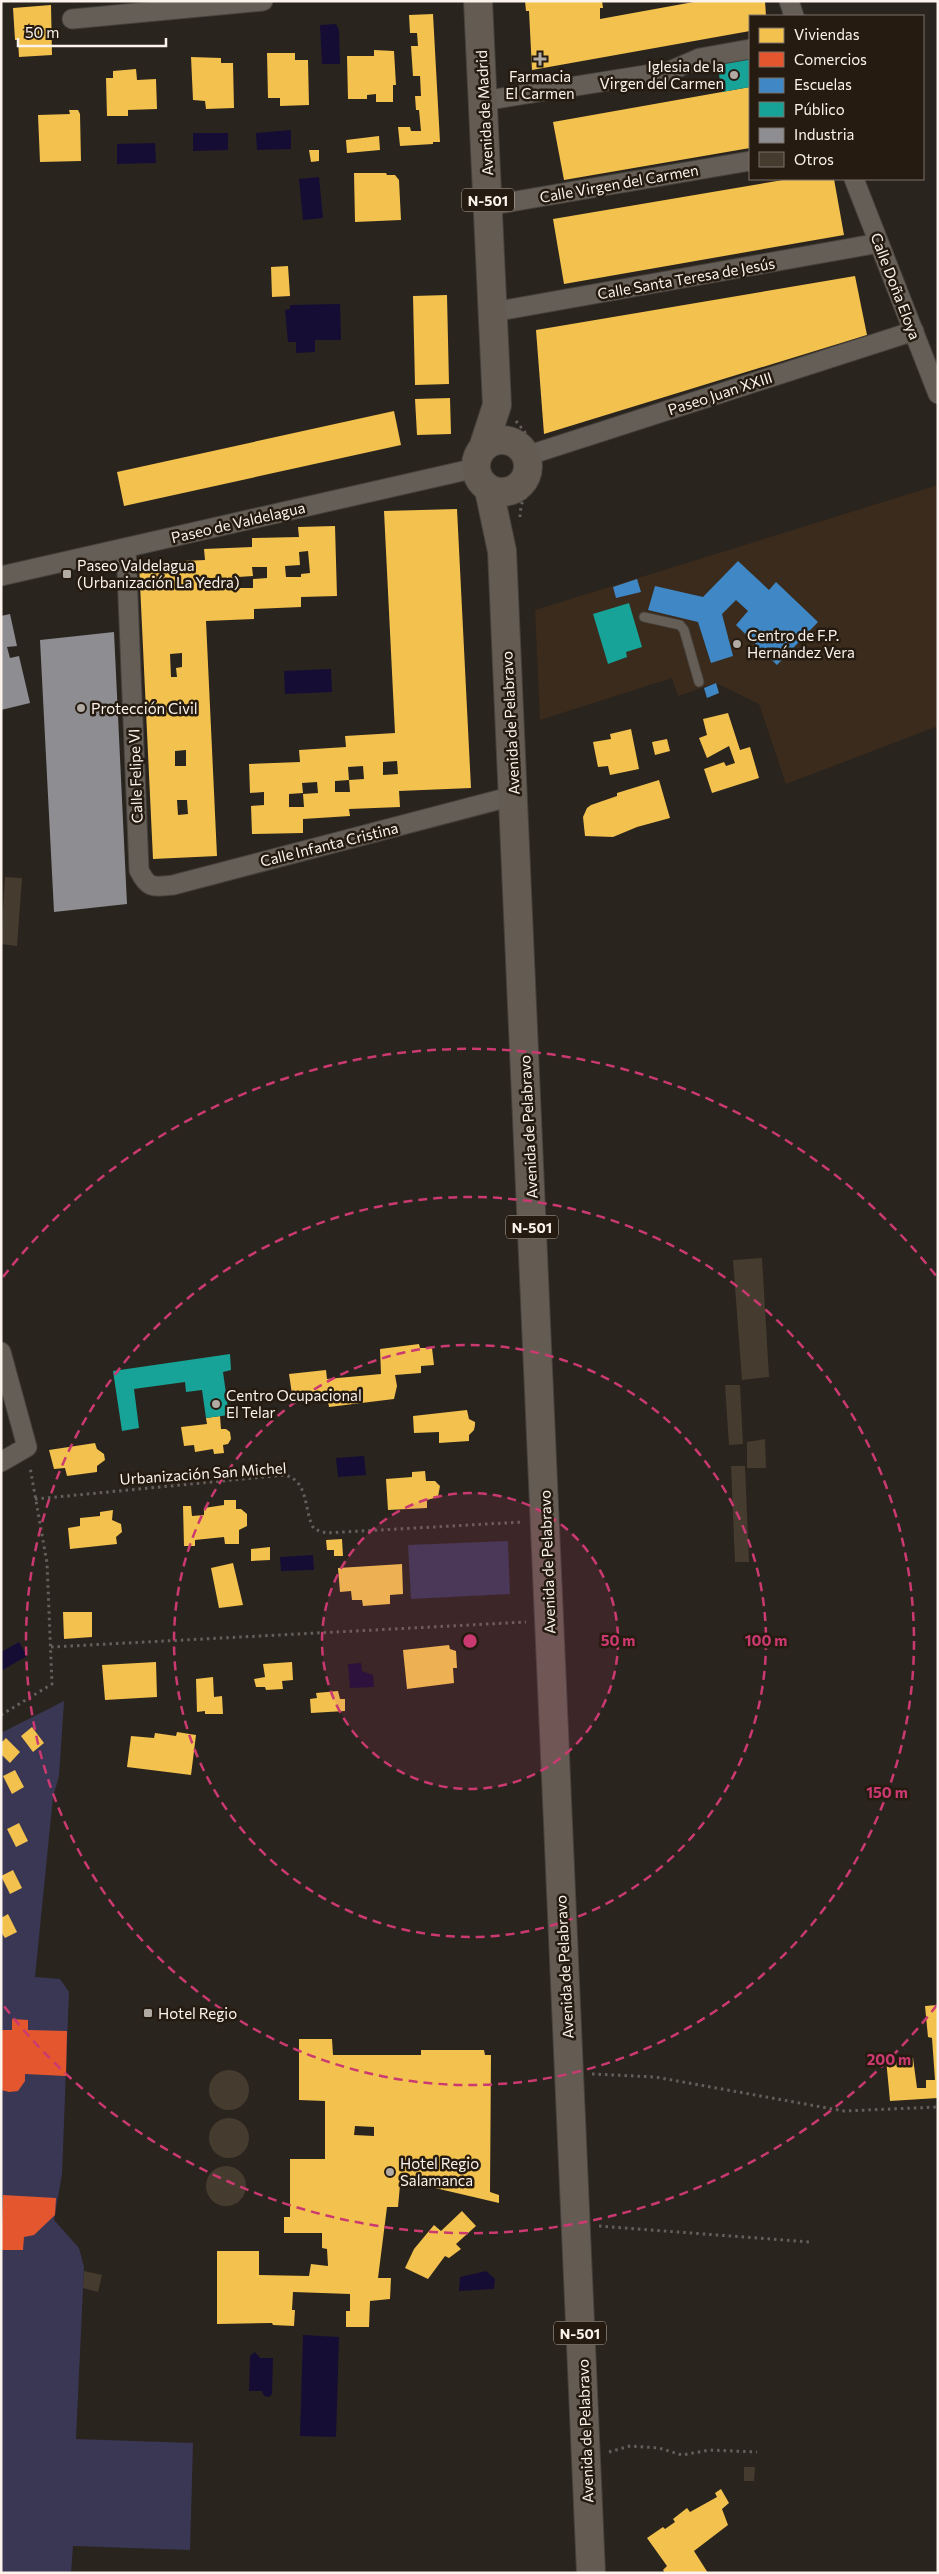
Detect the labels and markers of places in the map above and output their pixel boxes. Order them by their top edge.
marker: Farmacia El Carmen [534,53,546,65]
place label: Iglesia de la Virgen del Carmen [600,57,724,92]
place label: Farmacia El Carmen [505,67,575,102]
marker: Iglesia de la Virgen del Carmen [728,69,740,81]
place label: Paseo Valdelagua (Urbanización La Yedra) [77,556,240,591]
marker: Paseo Valdelagua (Urbanización La Yedra) [61,568,73,580]
place label: Centro de F.P. Hernández Vera [747,626,855,661]
marker: Centro de F.P. Hernández Vera [731,638,743,650]
place label: Protección Civil [91,699,198,717]
marker: Protección Civil [75,702,87,714]
place label: Centro Ocupacional El Telar [226,1386,362,1421]
marker: Centro Ocupacional El Telar [210,1398,222,1410]
centre of rings [461,1632,479,1650]
place label: Hotel Regio [158,2004,237,2022]
marker: Hotel Regio [142,2007,154,2019]
place label: Hotel Regio Salamanca [400,2154,479,2189]
marker: Hotel Regio Salamanca [384,2166,396,2178]

